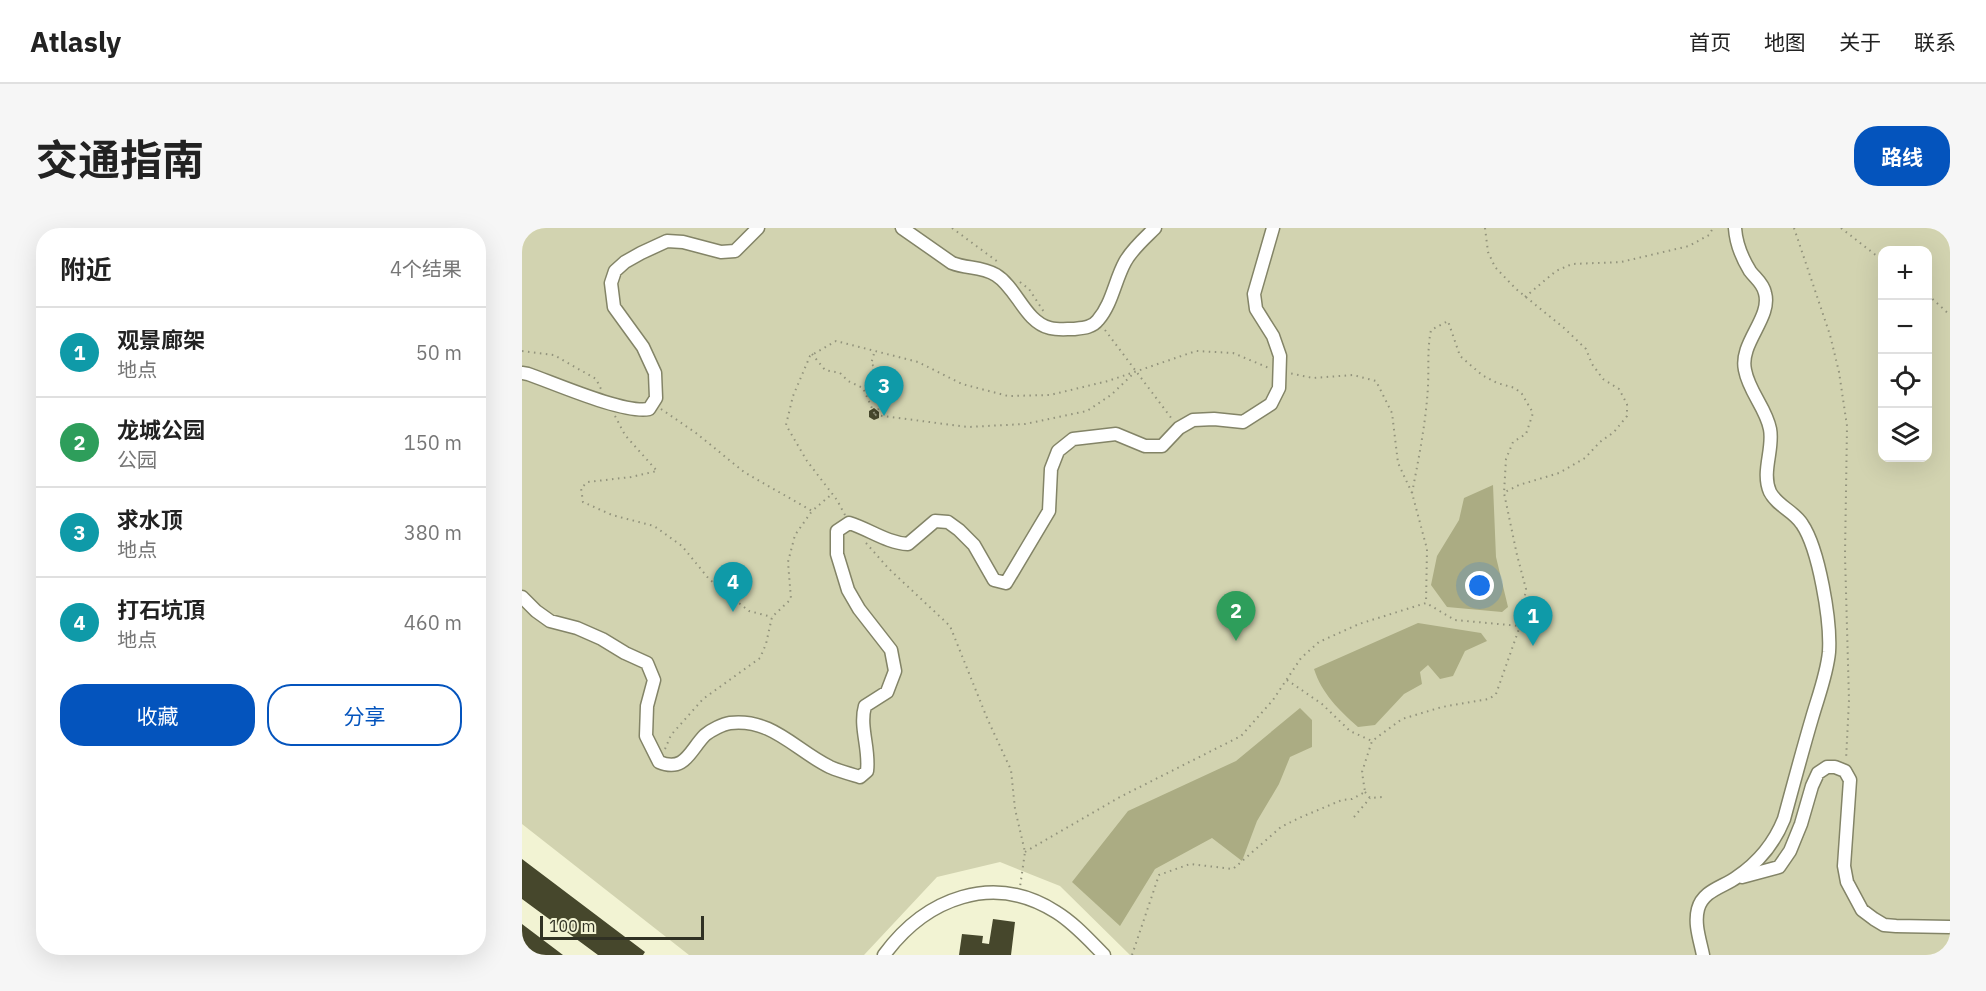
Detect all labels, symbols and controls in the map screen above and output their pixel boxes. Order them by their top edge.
text: Atlasly [30,23,121,60]
text: 首页 [1689,28,1731,56]
text: 地图 [1764,28,1806,56]
text: 关于 [1839,28,1881,56]
text: 联系 [1914,28,1956,56]
button: 路线 [1854,126,1950,186]
text: 交通指南 [36,132,204,187]
map controls [1878,246,1932,462]
button: + [1878,246,1932,300]
text: 附近 [60,252,112,286]
text: 4个结果 [390,255,462,282]
button: − [1878,300,1932,354]
text: 观景廊架 [117,325,205,354]
text: 1 [74,339,86,366]
text: 50 m [416,339,462,366]
button: locate [1878,354,1932,408]
text: 地点 [117,356,157,383]
pin: 3 [864,366,904,416]
button: layers [1878,408,1932,462]
text: 龙城公园 [117,415,205,444]
text: 2 [74,429,86,456]
text: 150 m [404,429,462,456]
text: 公园 [117,446,157,473]
text: 求水顶 [117,505,183,534]
text: 3 [74,519,86,546]
text: 380 m [404,519,462,546]
text: 地点 [117,536,157,563]
pin: 4 [714,562,752,612]
your location [1465,571,1494,600]
pin: 2 [1216,592,1256,641]
text: 打石坑頂 [117,595,205,624]
pin: 1 [1514,596,1552,646]
text: 4 [74,609,86,636]
text: 460 m [404,609,462,636]
text: 地点 [117,626,157,653]
button: 收藏 [60,684,255,746]
button: 分享 [267,684,462,746]
scale bar [540,913,704,940]
text: 100 m [549,916,596,936]

